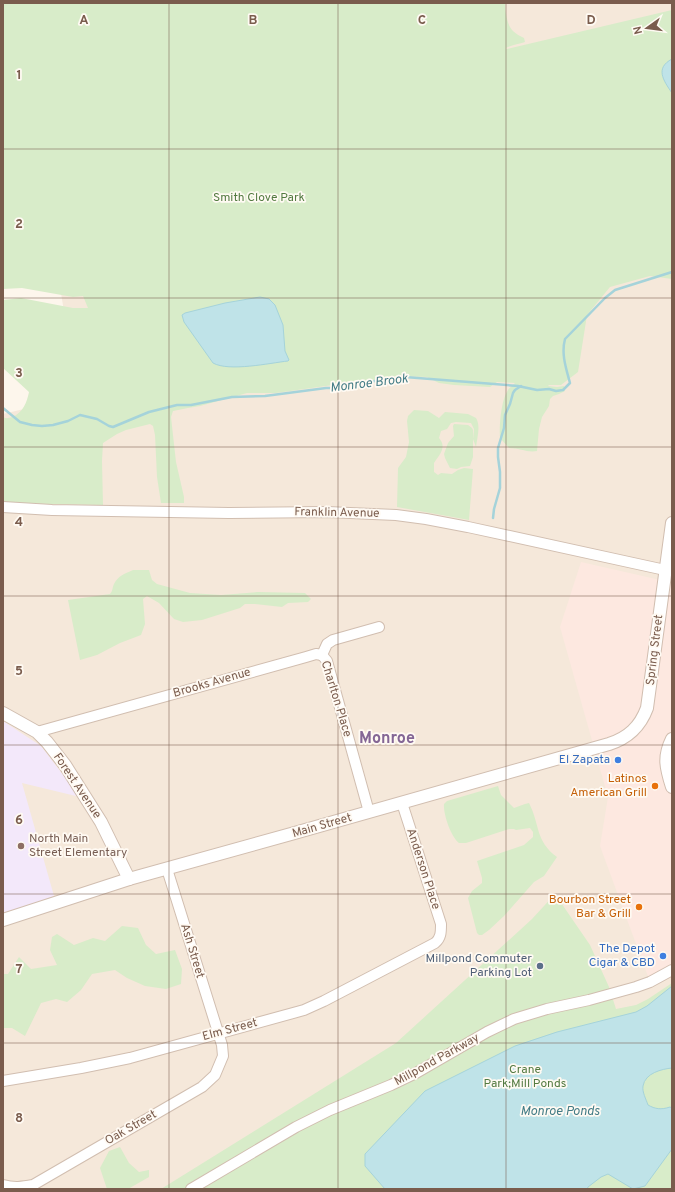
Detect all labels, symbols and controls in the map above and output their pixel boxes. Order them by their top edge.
north arrow [627,8,667,48]
text: A [79,13,89,29]
text: B [249,13,258,29]
text: C [418,13,426,29]
text: D [586,13,596,29]
text: N [631,25,646,36]
text: 1 [16,68,22,84]
park label: Smith Clove Park [213,190,305,206]
text: 2 [15,217,23,233]
text: 3 [15,366,23,382]
water label: Monroe Brook [329,371,409,397]
street label: Franklin Avenue [294,504,380,522]
text: 4 [15,515,23,531]
street label: Spring Street [643,614,667,686]
street label: Charlton Place [317,659,355,739]
text: 5 [15,664,23,680]
street label: Brooks Avenue [171,664,253,702]
district label: Monroe [359,729,415,749]
street label: Forest Avenue [49,750,105,822]
place label: El Zapata [559,752,610,768]
marker: El Zapata [613,755,623,765]
place label: Latinos American Grill [570,771,647,801]
marker: Latinos American Grill [650,781,660,791]
street label: Main Street [290,810,354,842]
text: 6 [15,813,23,829]
street label: Anderson Place [402,826,444,912]
place label: North Main Street Elementary [29,831,127,861]
marker: North Main Street Elementary [16,841,26,851]
place label: Bourbon Street Bar & Grill [549,892,631,922]
marker: Bourbon Street Bar & Grill [634,902,644,912]
street label: Ash Street [176,922,208,980]
place label: The Depot Cigar & CBD [589,941,655,971]
place label: Millpond Commuter Parking Lot [426,951,532,981]
marker: The Depot Cigar & CBD [658,951,668,961]
marker: Millpond Commuter Parking Lot [535,961,545,971]
text: 7 [16,962,23,978]
street label: Elm Street [201,1015,259,1045]
street label: Millpond Parkway [392,1030,482,1090]
park label: Crane Park;Mill Ponds [484,1062,566,1092]
water label: Monroe Ponds [520,1104,600,1120]
street label: Oak Street [102,1107,160,1149]
text: 8 [15,1111,23,1127]

